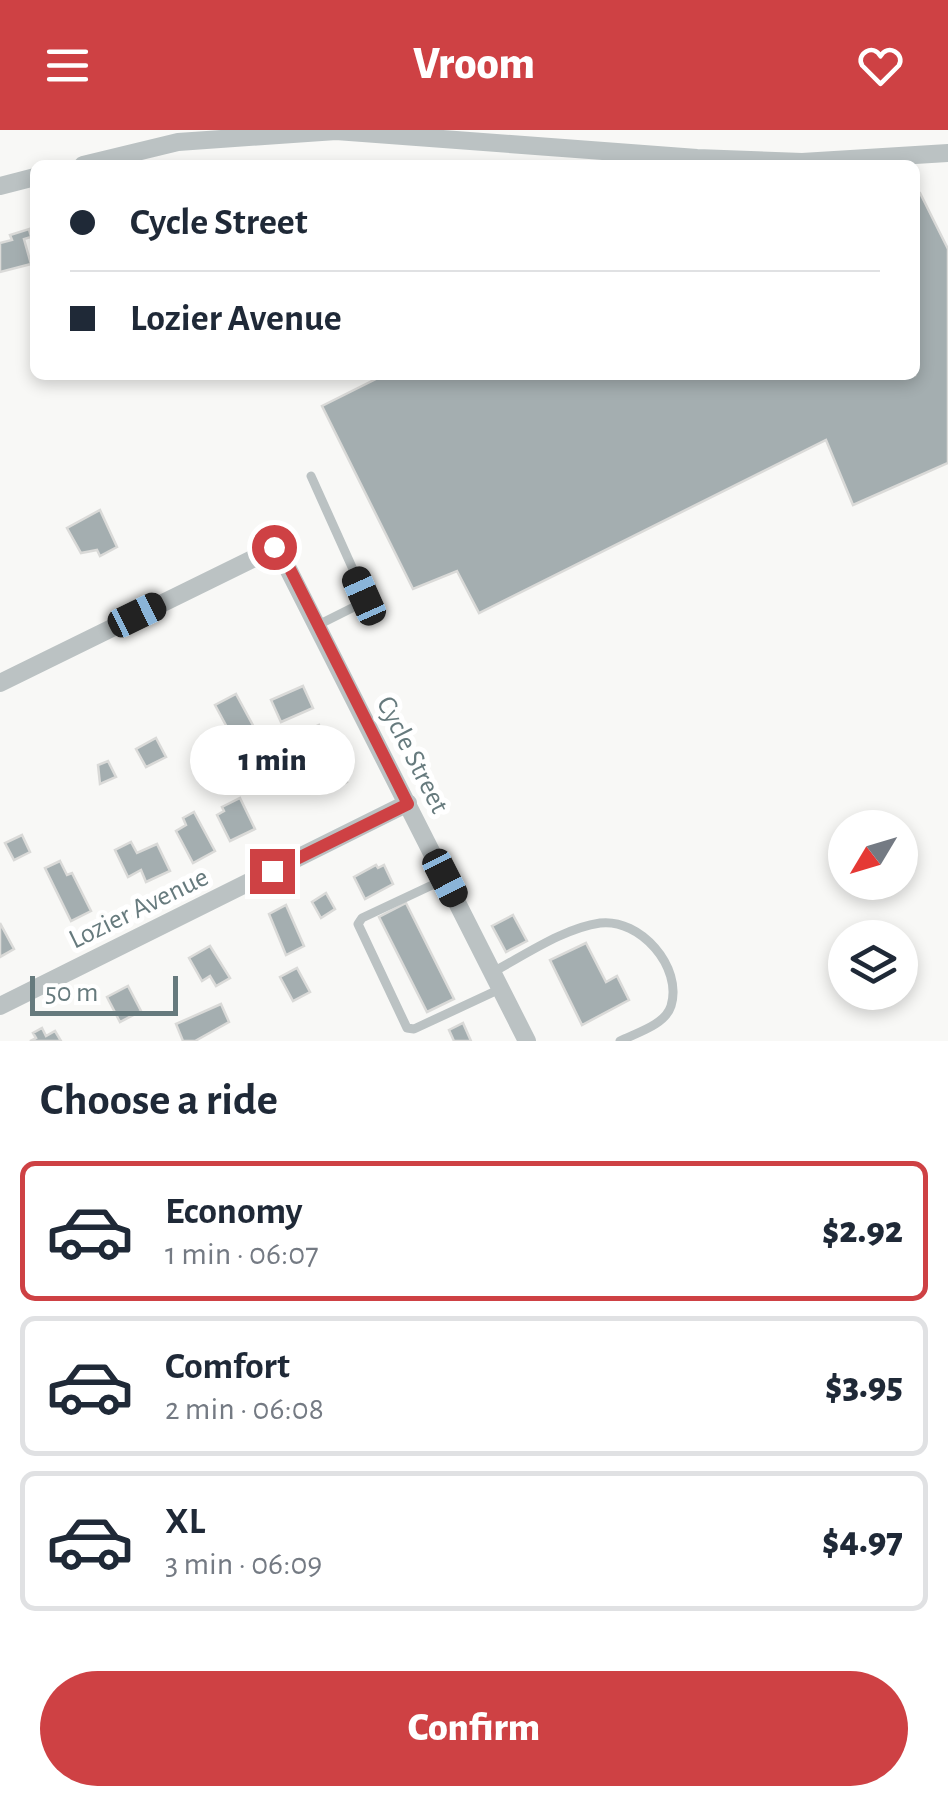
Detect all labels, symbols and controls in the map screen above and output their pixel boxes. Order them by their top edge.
icon: menu [40,38,95,93]
icon: heart [853,38,908,93]
text: Vroom [413,42,535,87]
text: Cycle Street [130,204,308,242]
text: Lozier Avenue [130,300,342,338]
route start [252,525,297,570]
car [338,562,390,630]
car [103,588,171,642]
street label: Cycle Street [371,692,454,818]
callout: 1 min [190,726,354,796]
text: 1 min [238,744,307,776]
north arrow [828,810,918,900]
map controls [828,810,918,1010]
car [418,844,472,912]
route end [250,849,295,894]
street label: Lozier Avenue [65,863,213,955]
button: layers [828,920,918,1010]
scale bar [30,971,178,1016]
text: 50 m [45,979,99,1007]
text: Choose a ride [40,1078,278,1123]
icon: car [45,1186,135,1276]
text: Economy [165,1193,303,1231]
text: $2.92 [822,1212,903,1250]
text: 1 min · 06:07 [165,1238,319,1270]
icon: car [45,1341,135,1431]
text: Comfort [165,1348,290,1386]
text: $3.95 [825,1367,903,1405]
text: 2 min · 06:08 [165,1393,324,1425]
icon: car [45,1496,135,1586]
text: XL [165,1503,205,1541]
text: $4.97 [822,1522,903,1560]
text: 3 min · 06:09 [165,1548,322,1580]
button: Confirm [40,1671,908,1786]

